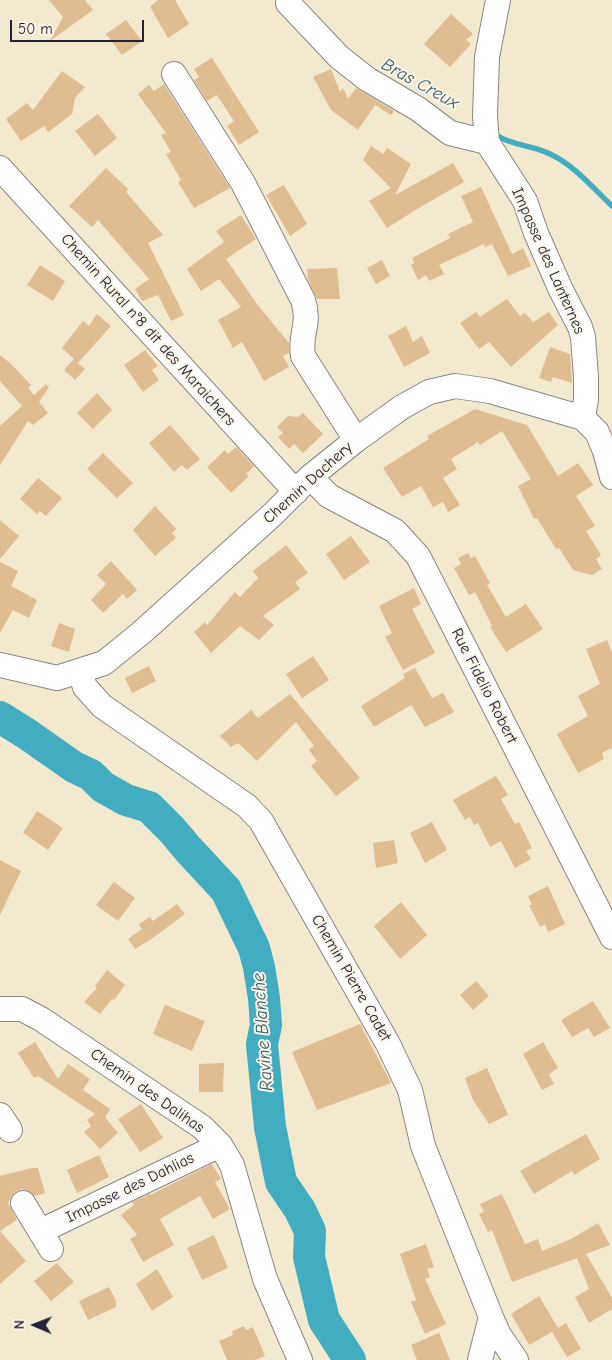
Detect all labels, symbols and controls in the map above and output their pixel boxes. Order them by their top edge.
scale bar [12,10,146,42]
text: 50 m [18,20,53,38]
water label: Bras Creux [378,54,462,114]
street label: Impasse des Lanternes [507,185,589,337]
street label: Chemin Rural n°8 dit des Maraichers [57,230,239,430]
street label: Chemin Dachery [259,438,357,528]
street label: Rue Fidelio Robert [447,625,521,747]
street label: Chemin Pierre Cadet [307,911,395,1045]
water label: Ravine Blanche [248,972,278,1092]
street label: Chemin des Dalihas [86,1044,208,1138]
street label: Impasse des Dahlias [63,1149,197,1227]
north arrow [10,1300,60,1350]
text: N [11,1320,28,1329]

